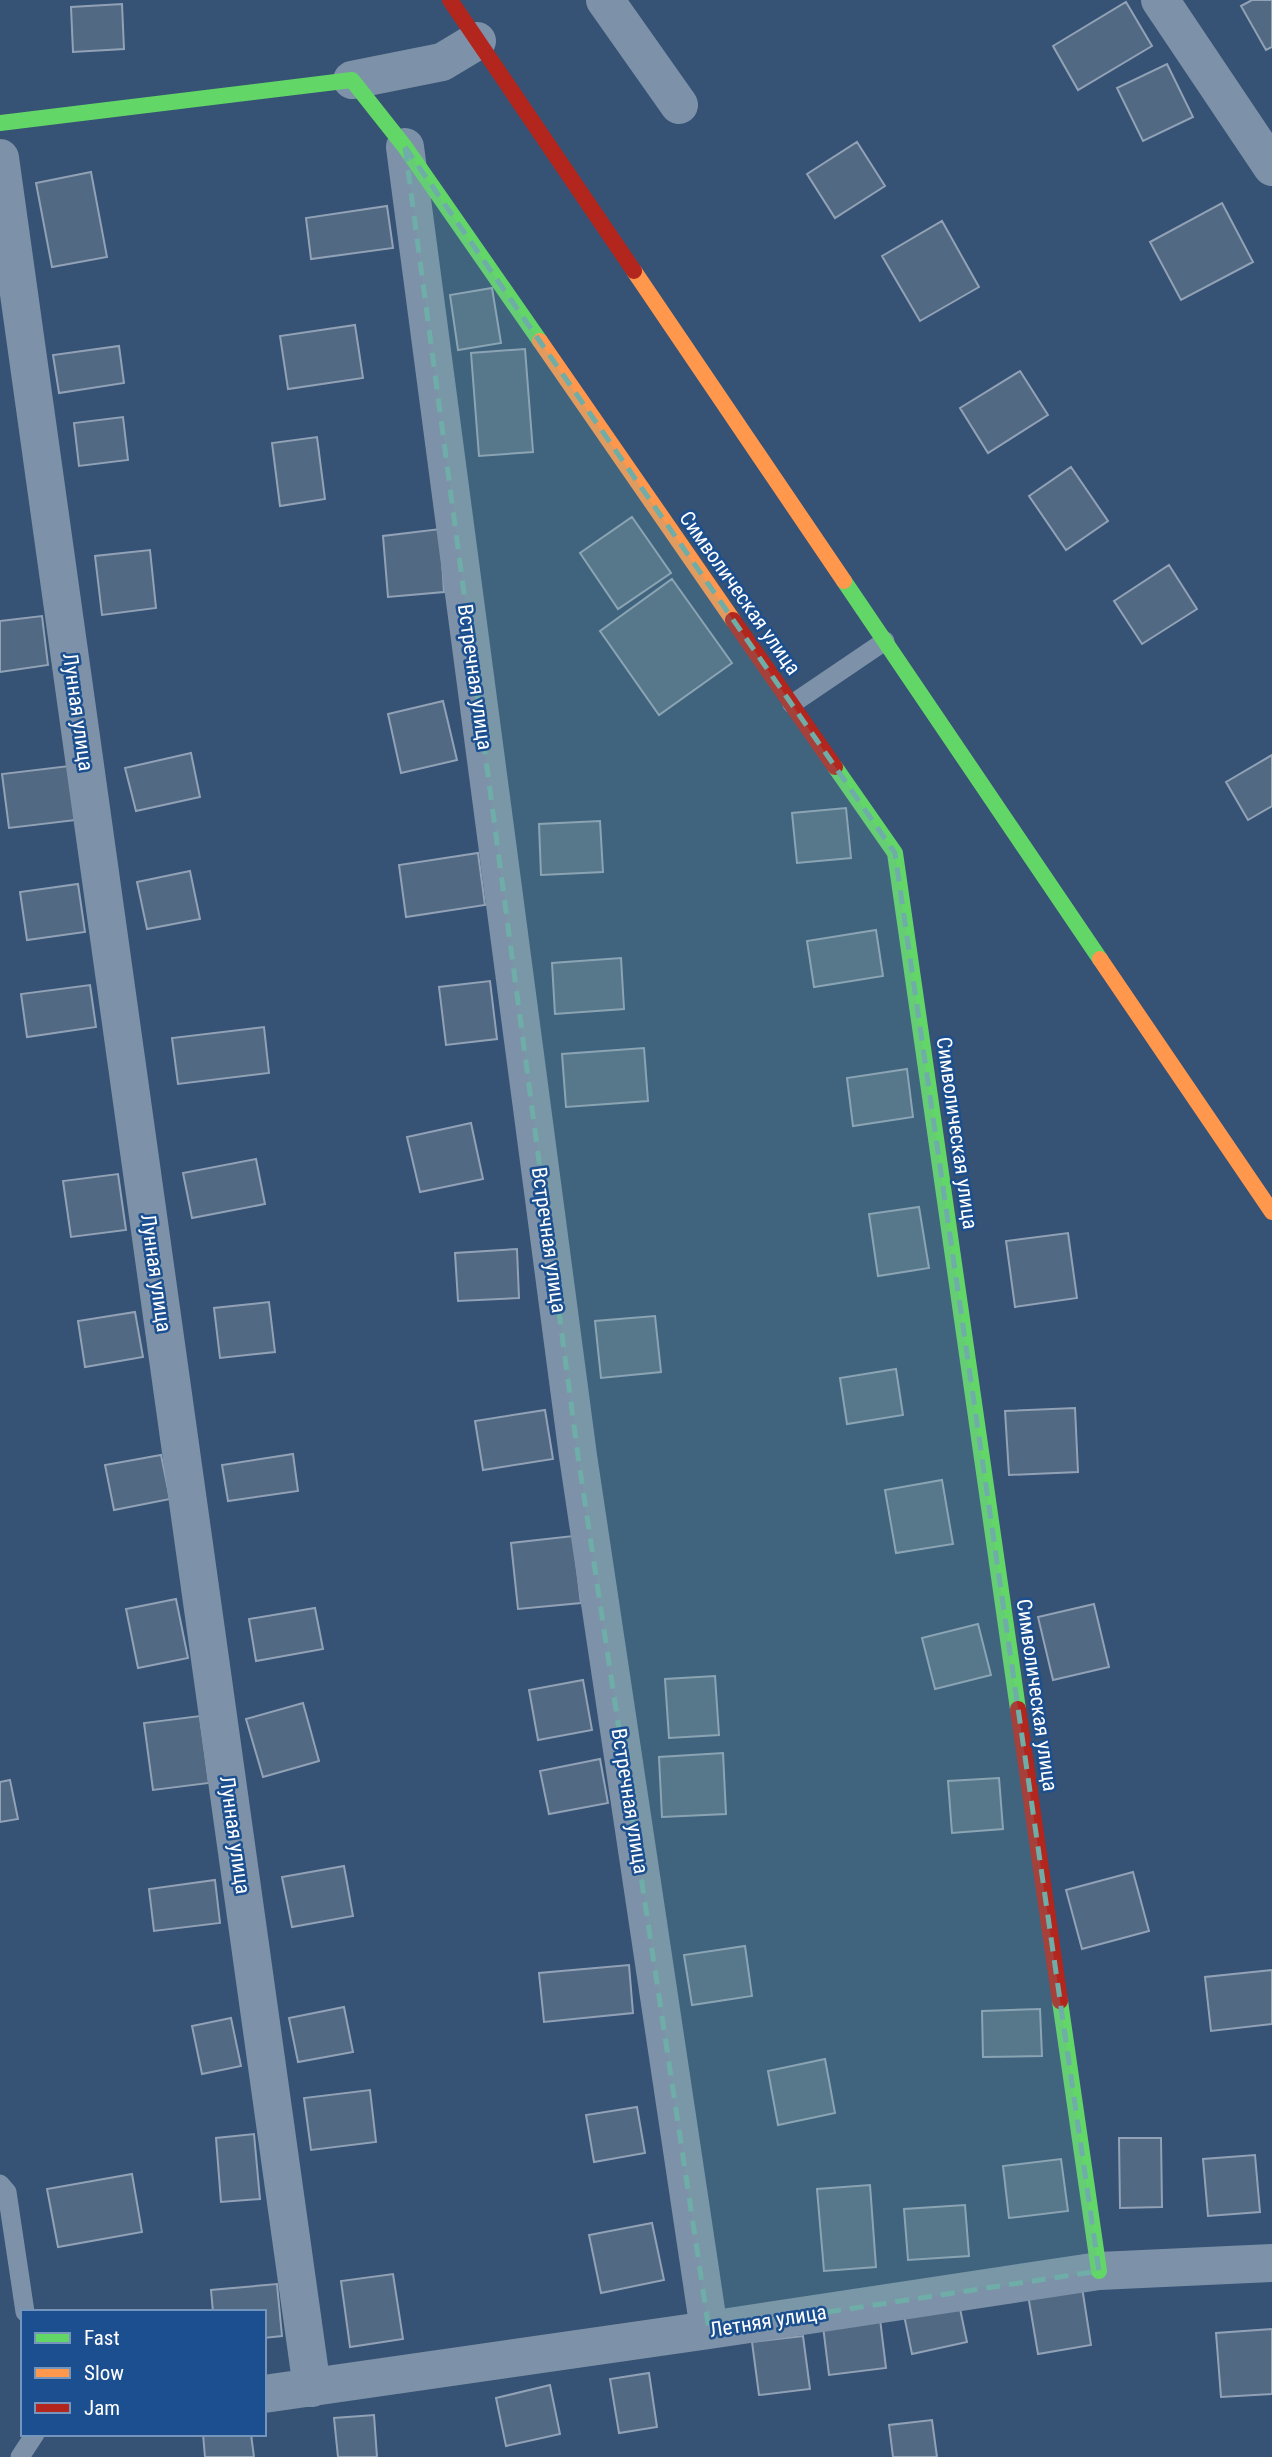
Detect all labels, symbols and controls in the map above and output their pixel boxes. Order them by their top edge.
street label: Символическая улица [675,507,805,679]
street label: Встречная улица [453,603,497,751]
street label: Лунная улица [58,651,98,773]
street label: Символическая улица [932,1035,982,1231]
street label: Встречная улица [527,1166,571,1314]
street label: Лунная улица [136,1212,176,1334]
street label: Символическая улица [1012,1597,1062,1793]
street label: Встречная улица [607,1727,653,1875]
street label: Лунная улица [215,1774,255,1896]
street label: Летняя улица [708,2300,828,2342]
legend [21,2310,266,2436]
text: Fast [84,2326,120,2350]
text: Slow [84,2361,124,2385]
text: Jam [84,2396,120,2420]

